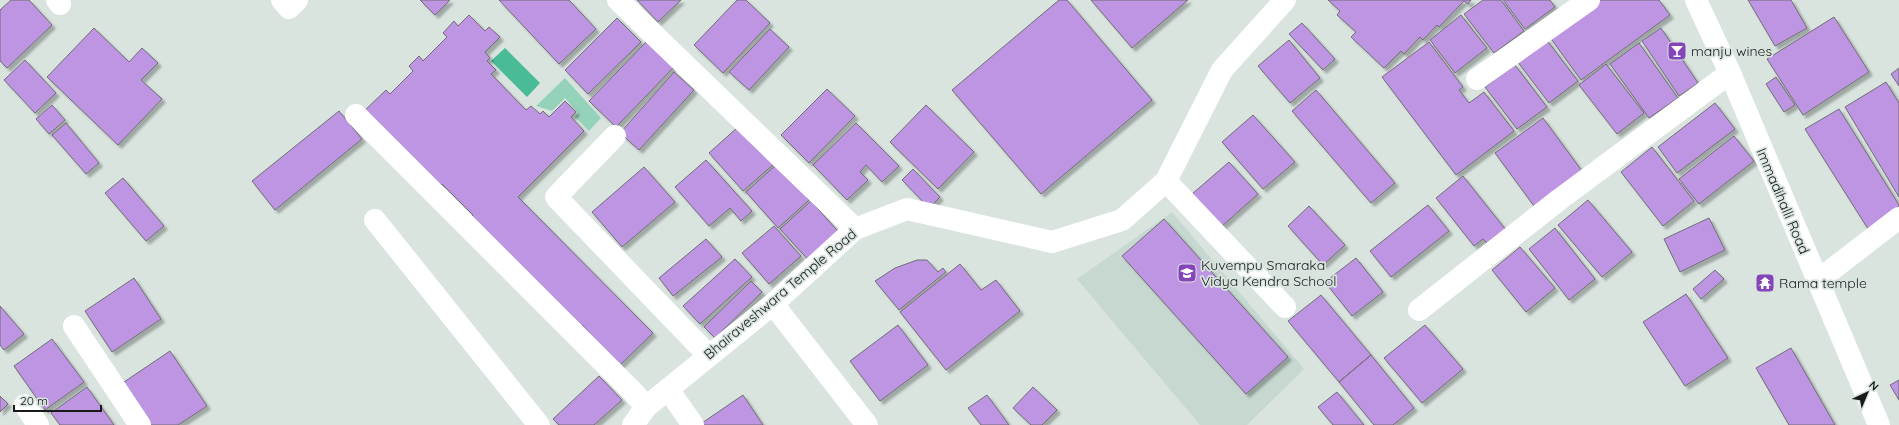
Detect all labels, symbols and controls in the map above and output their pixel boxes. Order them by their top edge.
bar icon: manju wines [1666,40,1688,62]
place label: manju wines [1691,42,1772,60]
street label: Immadihalli Road [1753,145,1813,257]
street label: Bhairaveshwara Temple Road [700,225,860,363]
place label: Kuvempu Smaraka Vidya Kendra School [1201,256,1336,290]
school or university icon: Kuvempu Smaraka Vidya Kendra School [1176,262,1198,284]
temple icon: Rama temple [1754,272,1776,294]
place label: Rama temple [1779,274,1867,292]
north arrow [1847,373,1887,413]
text: N [1866,378,1882,394]
scale bar [14,387,101,413]
text: 20 m [20,393,48,408]

